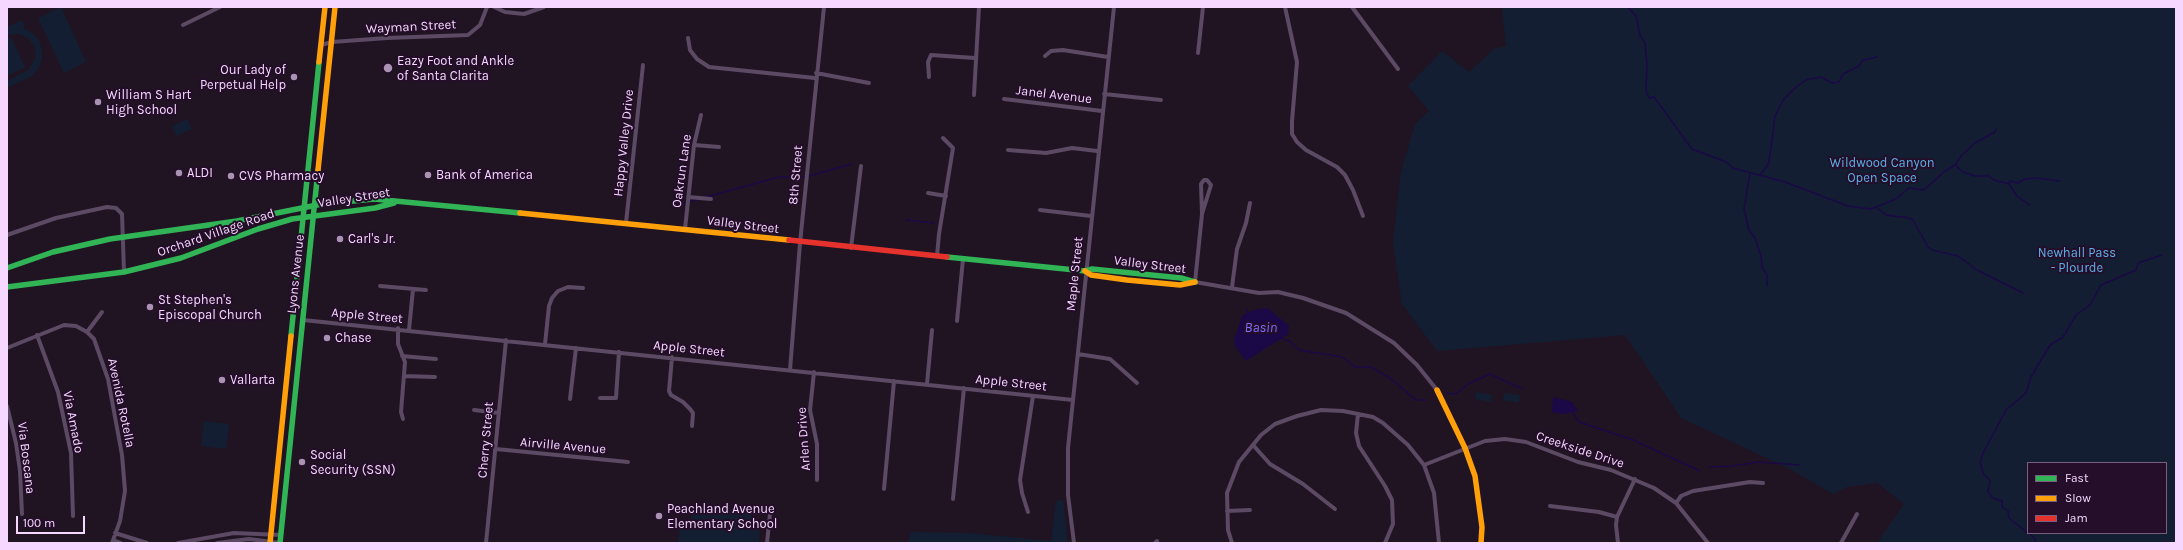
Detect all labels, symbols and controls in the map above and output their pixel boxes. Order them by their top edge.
street label: Wayman Street [365,17,457,37]
place label: Eazy Foot and Ankle of Santa Clarita [397,53,514,84]
place label: Our Lady of Perpetual Help [200,62,286,93]
marker: Eazy Foot and Ankle of Santa Clarita [382,62,394,74]
marker: Our Lady of Perpetual Help [289,72,299,82]
street label: Janel Avenue [1015,83,1093,107]
place label: William S Hart High School [106,87,191,118]
street label: Happy Valley Drive [611,89,637,197]
marker: William S Hart High School [93,97,103,107]
street label: Oakrun Lane [669,133,695,209]
street label: 8th Street [786,145,806,205]
park label: Wildwood Canyon Open Space [1829,155,1935,186]
place label: ALDI [187,165,213,181]
place label: Bank of America [436,167,533,183]
marker: ALDI [174,168,184,178]
place label: CVS Pharmacy [239,168,324,184]
marker: Bank of America [423,170,433,180]
marker: CVS Pharmacy [226,171,236,181]
street label: Valley Street [317,185,391,211]
street label: Orchard Village Road [155,206,277,260]
street label: Valley Street [706,213,780,237]
place label: Carl's Jr. [348,231,395,247]
street label: Lyons Avenue [284,234,308,314]
marker: Carl's Jr. [335,234,345,244]
street label: Maple Street [1063,236,1087,312]
park label: Newhall Pass - Plourde [2038,245,2116,276]
street label: Valley Street [1113,253,1187,277]
place label: St Stephen's Episcopal Church [158,292,262,323]
marker: St Stephen's Episcopal Church [145,302,155,312]
street label: Apple Street [331,305,403,327]
water label: Basin [1245,320,1277,336]
place label: Chase [335,330,371,346]
marker: Chase [322,333,332,343]
street label: Apple Street [653,337,725,361]
street label: Avenida Rotella [104,357,138,449]
street label: Apple Street [975,371,1047,395]
place label: Vallarta [230,372,275,388]
marker: Vallarta [217,375,227,385]
street label: Via Amado [59,390,87,454]
street label: Cherry Street [475,401,497,479]
street label: Arlen Drive [794,407,814,471]
street label: Via Boscana [14,421,38,495]
street label: Creekside Drive [1534,428,1626,472]
street label: Airville Avenue [519,434,607,458]
place label: Social Security (SSN) [310,447,396,478]
marker: Social Security (SSN) [297,457,307,467]
legend [2027,462,2167,534]
text: Fast [2065,471,2088,485]
text: Slow [2065,491,2091,505]
place label: Peachland Avenue Elementary School [667,501,777,532]
scale bar [18,508,87,534]
marker: Peachland Avenue Elementary School [654,511,664,521]
text: Jam [2065,511,2088,525]
text: 100 m [23,516,55,530]

